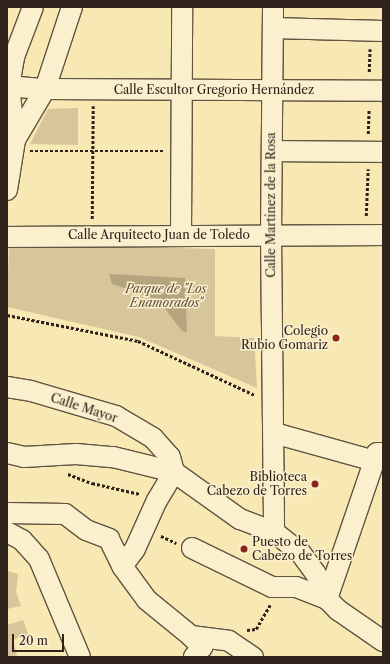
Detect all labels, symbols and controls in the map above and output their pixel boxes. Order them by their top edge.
street label: Calle Escultor Gregorio Hernández [114,83,314,97]
street label: Calle Martínez de la Rosa [264,132,278,278]
street label: Calle Arquitecto Juan de Toledo [68,228,250,242]
park label: Parque de "Los Enamorados" [125,282,207,310]
place label: Colegio Rubio Gomariz [241,324,328,352]
marker: Colegio Rubio Gomariz [331,333,341,343]
street label: Calle Mayor [49,390,119,426]
place label: Biblioteca Cabezo de Torres [206,470,307,498]
marker: Biblioteca Cabezo de Torres [310,479,320,489]
place label: Puesto de Cabezo de Torres [252,535,353,563]
marker: Puesto de Cabezo de Torres [239,544,249,554]
scale bar [14,626,66,652]
text: 20 m [19,633,48,648]

